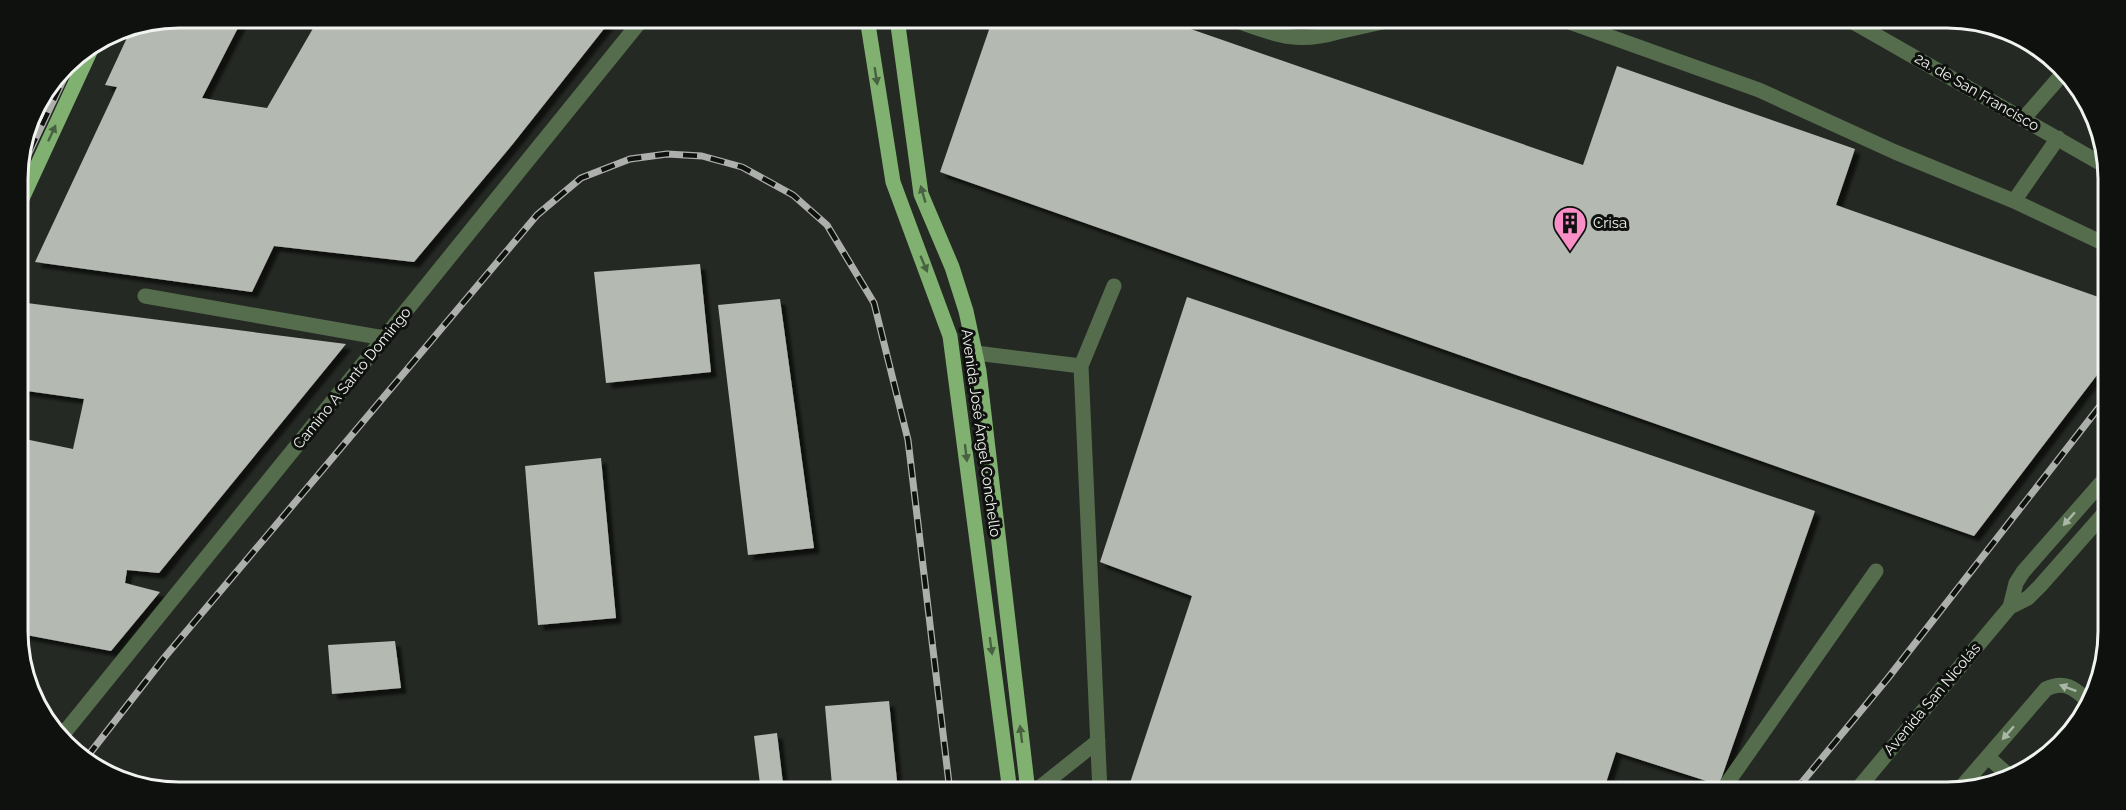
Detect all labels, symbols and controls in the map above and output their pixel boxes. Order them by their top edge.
street label: 2a. de San Francisco [1912,49,2042,135]
one-way arrow [872,66,881,85]
one-way arrow [48,125,57,142]
one-way arrow [918,185,927,203]
building icon: Crisa [1552,205,1588,252]
place label: Crisa [1593,214,1627,232]
one-way arrow [919,255,929,273]
street label: Camino A Santo Domingo [289,303,415,453]
street label: Avenida José Ángel Conchello [957,328,1005,538]
one-way arrow [962,443,971,462]
one-way arrow [2063,511,2076,526]
one-way arrow [987,637,996,656]
street label: Avenida San Nicolás [1880,639,1984,759]
one-way arrow [2058,682,2076,692]
one-way arrow [1016,724,1026,743]
one-way arrow [2002,725,2015,740]

